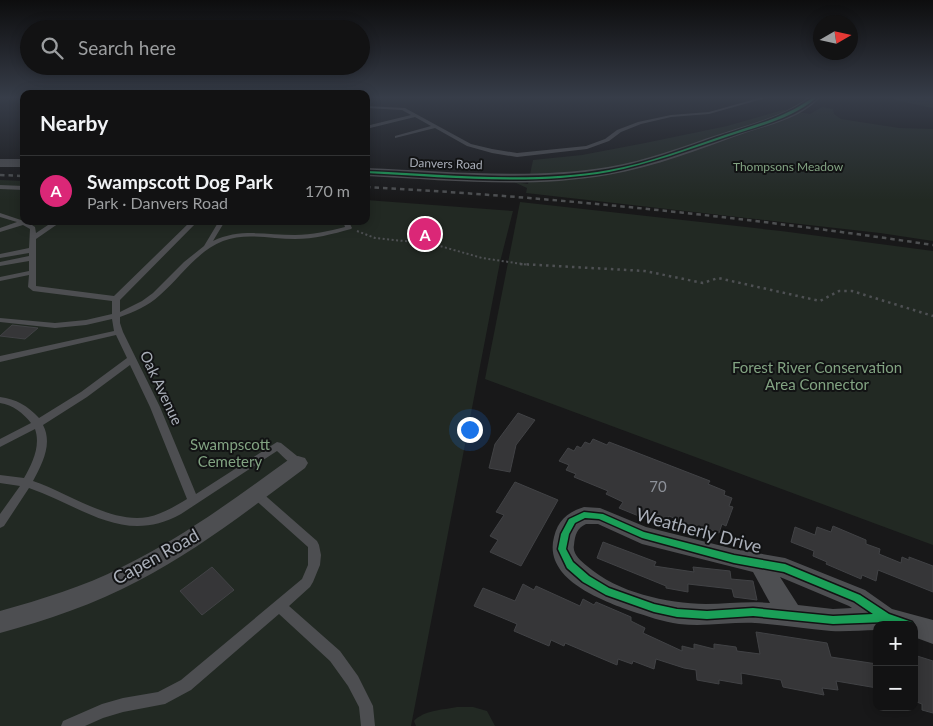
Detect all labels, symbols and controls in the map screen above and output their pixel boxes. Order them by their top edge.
north arrow [813,15,858,60]
search box [20,20,370,75]
icon: search [38,34,66,62]
text: Search here [78,36,176,59]
text: Nearby [40,110,108,135]
street label: Danvers Road [409,155,483,172]
park label: Thompsons Meadow [733,159,844,174]
text: Swampscott Dog Park [87,170,273,193]
text: A [50,181,62,200]
text: 170 m [305,181,350,200]
text: Park · Danvers Road [87,193,228,212]
pin: A [409,215,441,253]
street label: Oak Avenue [137,348,187,428]
park label: Forest River Conservation Area Connector [732,358,902,393]
your location [457,417,483,443]
park label: Swampscott Cemetery [190,435,271,470]
house number: 70 [649,477,667,495]
street label: Weatherly Drive [634,503,764,557]
street label: Capen Road [109,523,202,589]
map controls [873,621,918,711]
button: + [873,621,918,666]
button: − [873,666,918,711]

